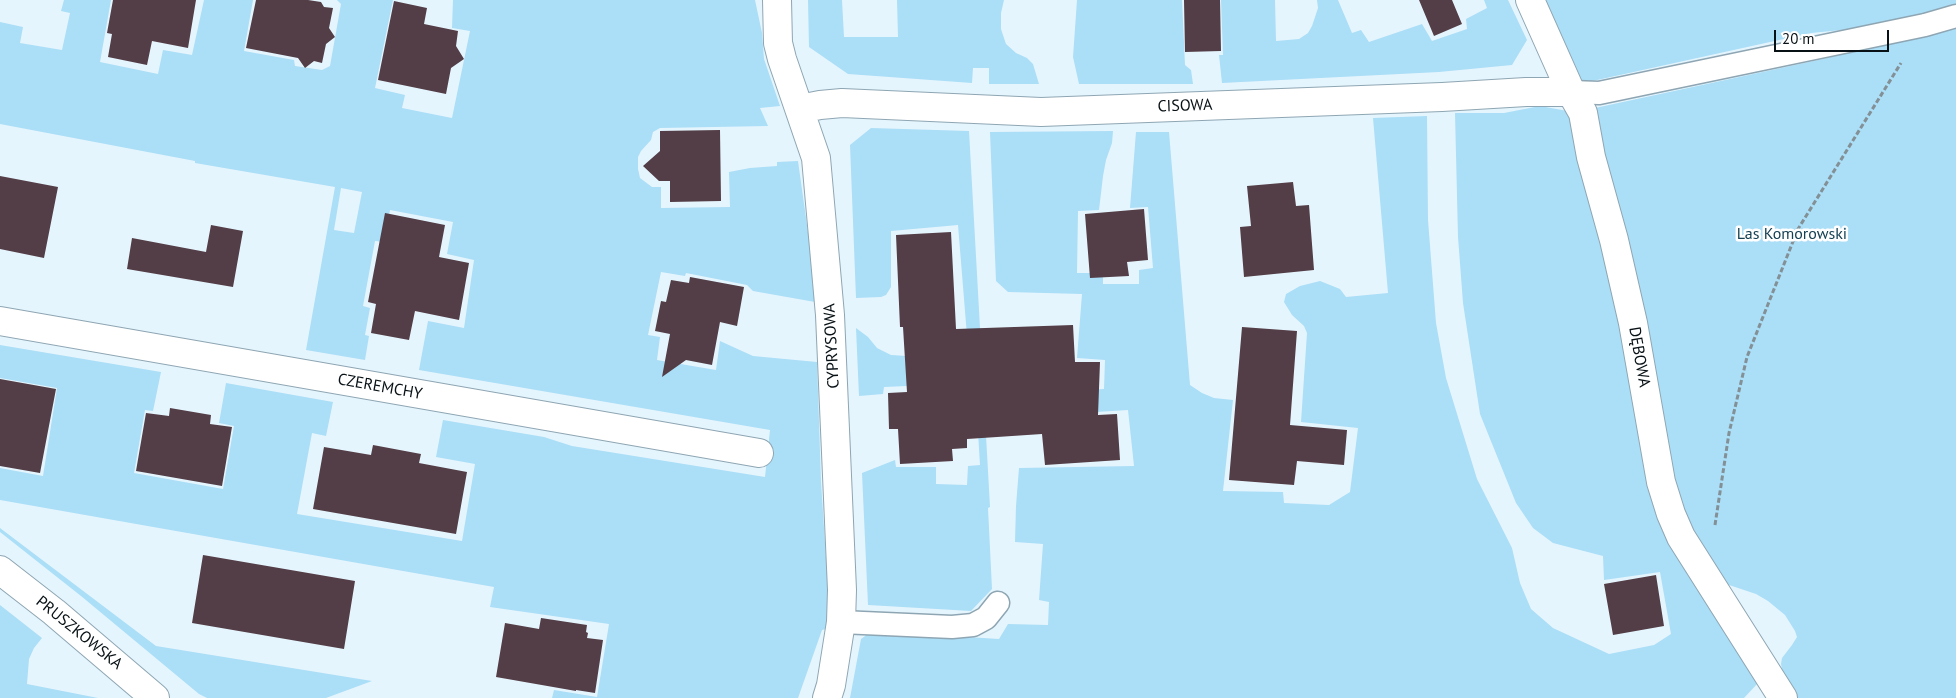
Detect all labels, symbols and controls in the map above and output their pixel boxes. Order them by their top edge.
scale bar [1776,20,1891,52]
text: 20 m [1782,29,1815,48]
street label: CISOWA [1157,95,1213,117]
park label: Las Komorowski [1737,224,1847,244]
street label: CYPRYSOWA [820,303,844,389]
street label: DĘBOWA [1624,325,1654,389]
street label: CZEREMCHY [336,370,424,404]
street label: PRUSZKOWSKA [32,592,126,674]

